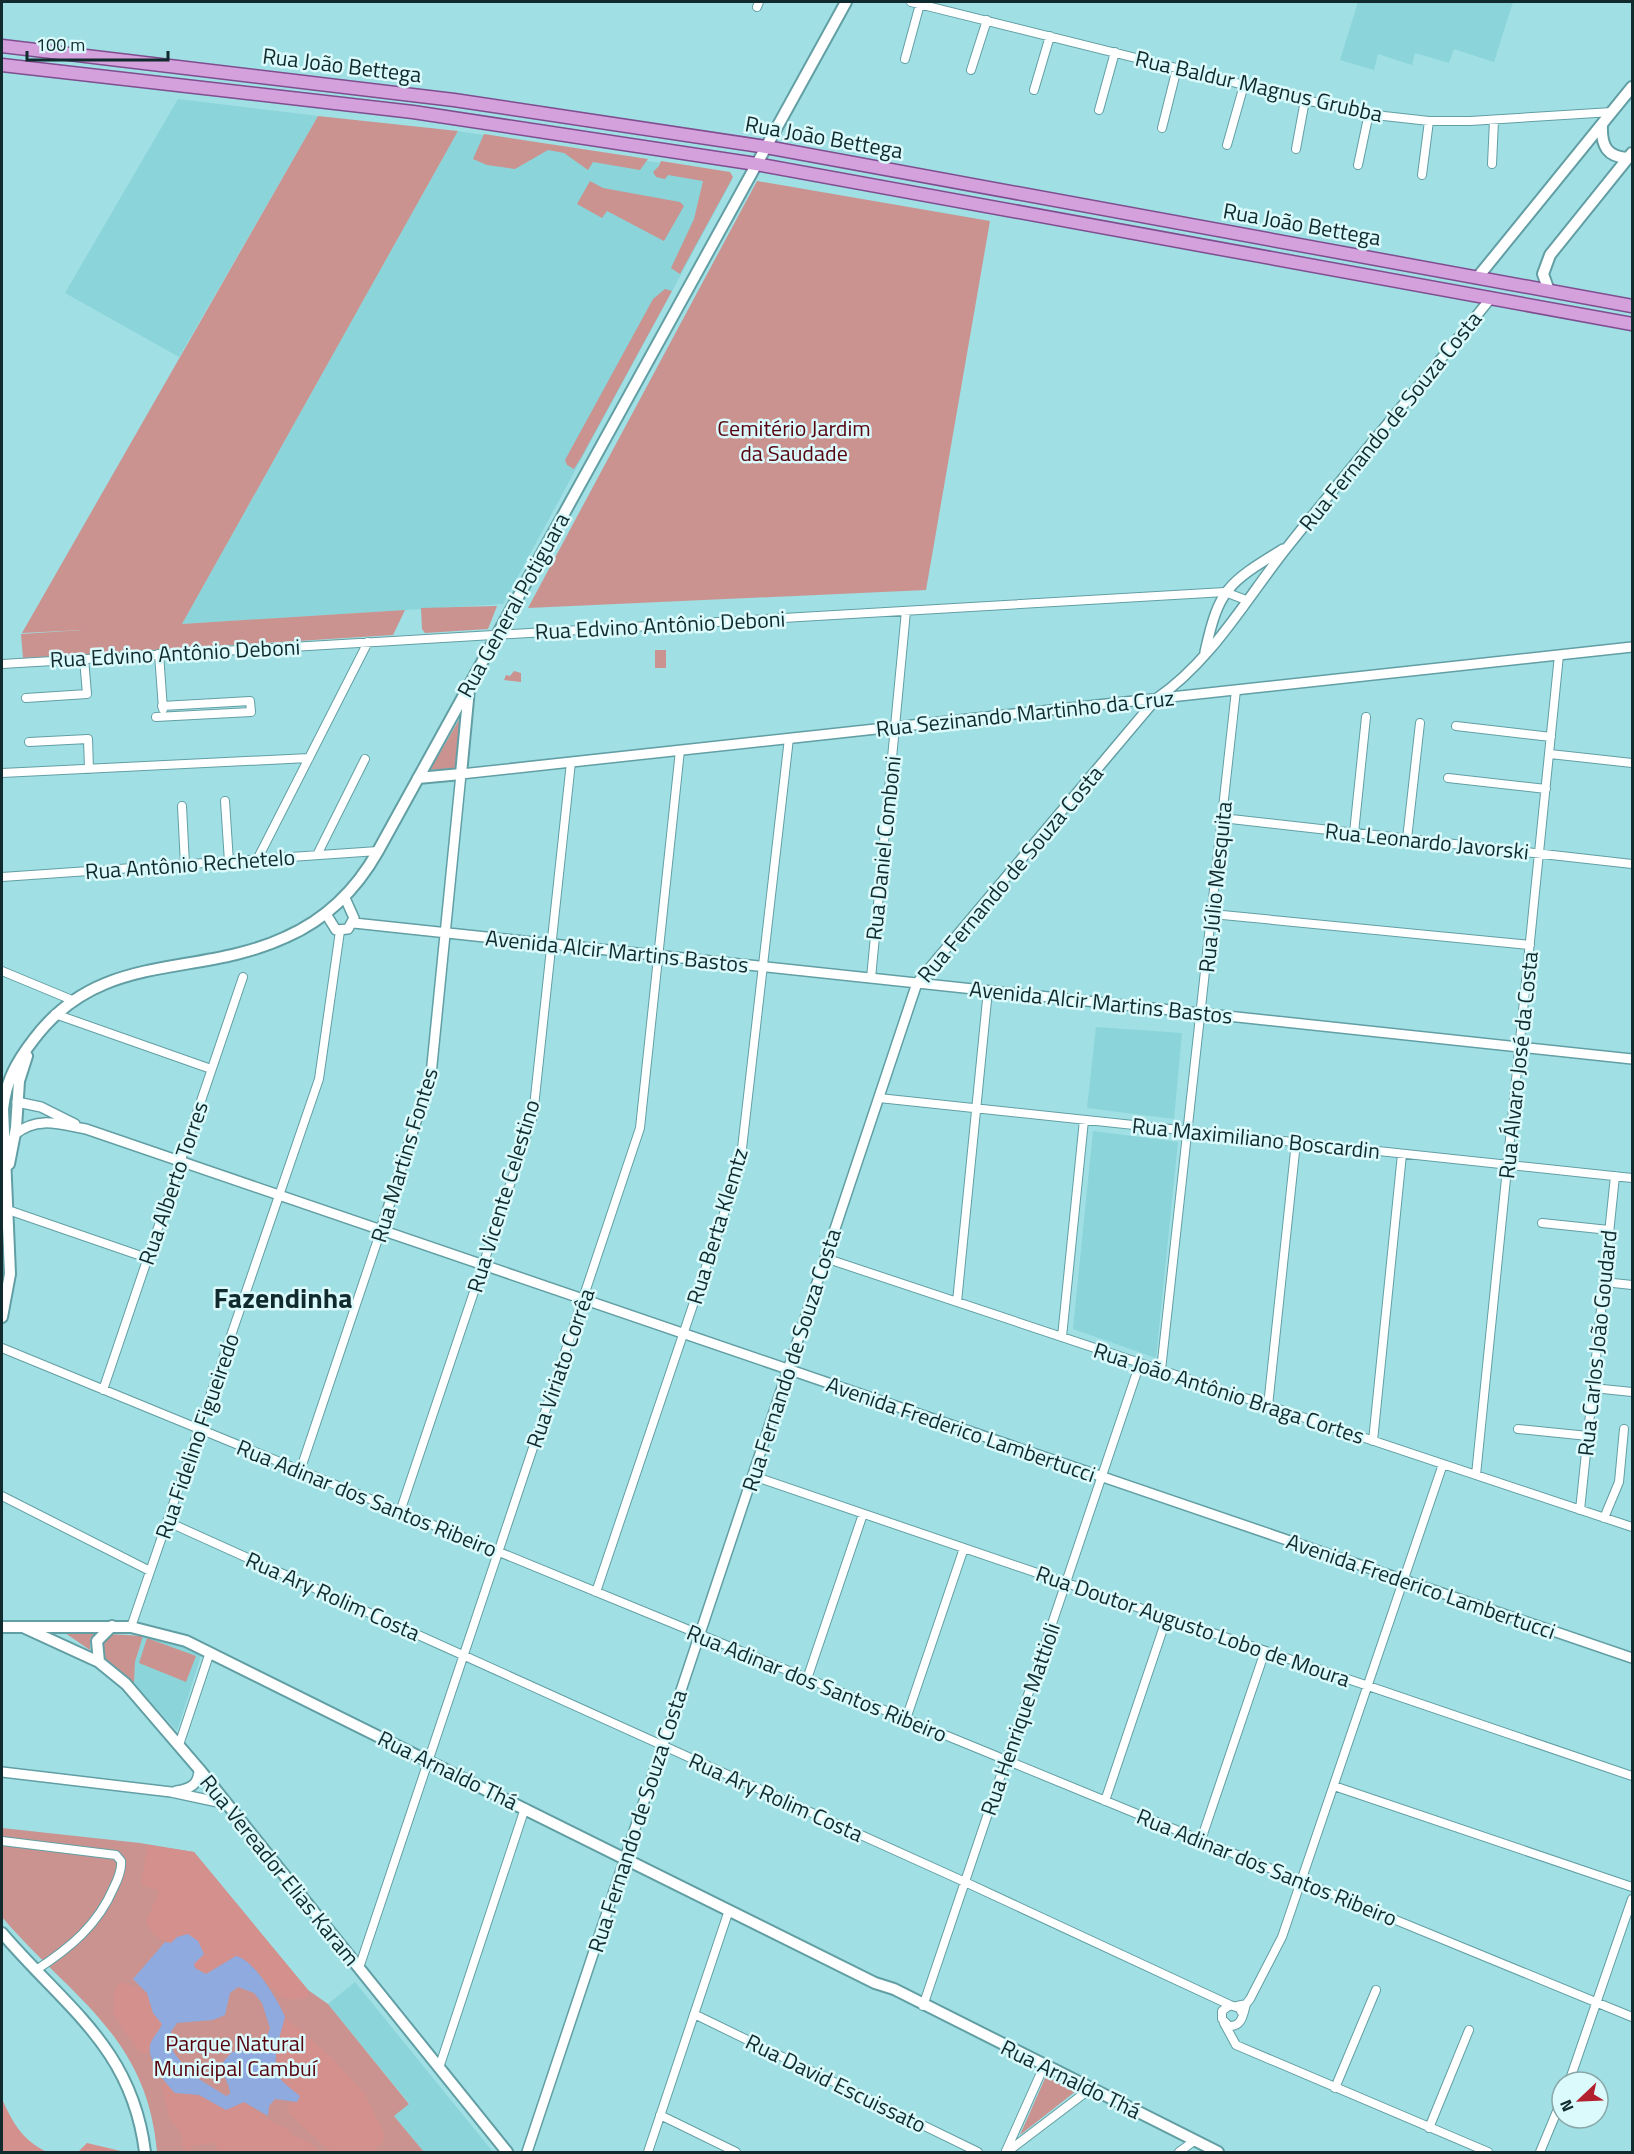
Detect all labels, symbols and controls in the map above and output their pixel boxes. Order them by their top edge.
scale bar [27,24,168,62]
text: 100 m [36,31,85,58]
street label: Rua João Bettega [261,38,423,92]
street label: Rua Baldur Magnus Grubba [1132,41,1386,131]
street label: Rua João Bettega [742,106,906,168]
street label: Rua João Bettega [1220,193,1384,255]
street label: Rua Fernando de Souza Costa [1290,304,1490,538]
park label: Cemitério Jardim da Saudade [717,411,871,470]
street label: Rua General Potiguara [448,506,578,704]
street label: Rua Edvino Antônio Deboni [534,601,786,649]
street label: Rua Edvino Antônio Deboni [49,629,301,677]
street label: Rua Sezinando Martinho da Cruz [874,680,1176,746]
street label: Rua Daniel Comboni [856,754,910,942]
street label: Rua Fernando de Souza Costa [909,758,1111,990]
street label: Rua Júlio Mesquita [1189,800,1241,974]
street label: Rua Leonardo Javorski [1323,813,1531,869]
street label: Rua Antônio Rechetelo [84,840,296,888]
street label: Avenida Alcir Martins Bastos [484,920,750,982]
street label: Rua Álvaro José da Costa [1489,950,1547,1180]
street label: Avenida Alcir Martins Bastos [968,971,1234,1033]
street label: Rua Martins Fontes [361,1063,447,1247]
street label: Rua Vicente Celestino [458,1095,548,1297]
street label: Rua Alberto Torres [129,1097,217,1269]
street label: Rua Maximiliano Boscardin [1130,1108,1382,1168]
street label: Rua Berta Klemtz [677,1144,757,1308]
street label: Rua Fernando de Souza Costa [732,1224,850,1496]
street label: Rua Carlos João Goudard [1568,1228,1626,1458]
district label: Fazendinha [213,1276,353,1319]
street label: Rua Viriato Corrêa [517,1284,603,1452]
street label: Rua Fidelino Figueiredo [146,1329,248,1543]
street label: Rua João Antônio Braga Cortes [1089,1333,1369,1453]
street label: Avenida Frederico Lambertucci [822,1367,1100,1491]
street label: Rua Adinar dos Santos Ribeiro [232,1430,502,1566]
street label: Avenida Frederico Lambertucci [1282,1524,1560,1648]
street label: Rua Ary Rolim Costa [240,1542,426,1650]
street label: Rua Doutor Augusto Lobo de Moura [1031,1556,1355,1696]
street label: Rua Adinar dos Santos Ribeiro [682,1615,952,1751]
street label: Rua Henrique Mattioli [971,1618,1069,1820]
street label: Rua Fernando de Souza Costa [578,1685,696,1957]
street label: Rua Arnaldo Thá [372,1721,524,1819]
street label: Rua Ary Rolim Costa [683,1743,869,1851]
street label: Rua Vereador Elias Karam [192,1767,368,1973]
street label: Rua Adinar dos Santos Ribeiro [1132,1799,1402,1935]
street label: Rua David Escuissato [740,2024,932,2142]
park label: Parque Natural Municipal Cambuí [153,2026,319,2085]
street label: Rua Arnaldo Thá [995,2030,1147,2128]
north arrow [1550,2070,1610,2130]
text: N [1553,2096,1579,2116]

